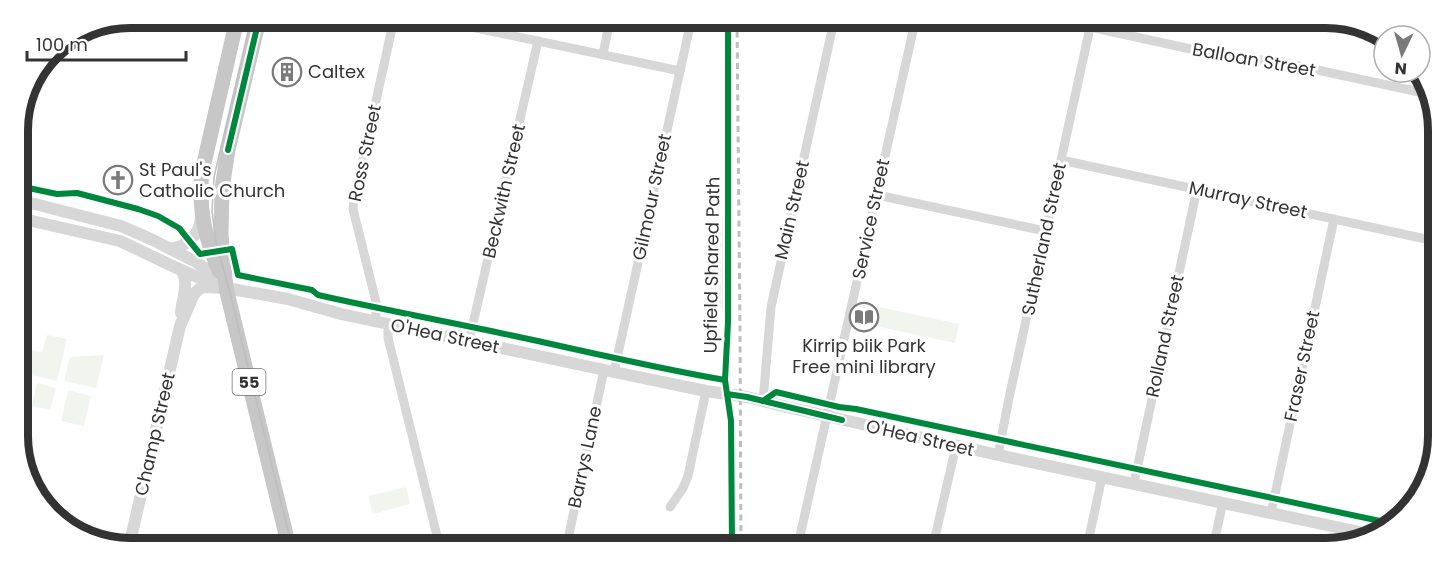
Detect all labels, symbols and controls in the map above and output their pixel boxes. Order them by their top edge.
scale bar [27,24,186,62]
north arrow [1372,24,1432,84]
text: 100 m [36,32,88,57]
street label: Balloan Street [1190,36,1318,83]
building icon: Caltex [271,56,303,88]
text: N [1394,56,1408,80]
place label: Caltex [308,59,365,84]
street label: Ross Street [342,102,387,204]
street label: Beckwith Street [476,121,531,261]
street label: Gilmour Street [626,131,677,262]
street label: Service Street [846,156,895,281]
place label: St Paul's Catholic Church [139,157,285,203]
street label: Main Street [768,158,815,262]
street label: Sutherland Street [1015,160,1072,318]
church icon: St Paul's Catholic Church [102,164,134,196]
street label: Murray Street [1187,175,1310,224]
street label: Upfield Shared Path [697,176,726,354]
street label: Rolland Street [1139,272,1190,399]
library icon: Kirrip biik Park Free mini library [848,301,880,333]
street label: Fraser Street [1278,308,1325,424]
street label: O'Hea Street [389,312,502,359]
place label: Kirrip biik Park Free mini library [792,333,936,379]
road number: 55 [232,369,266,395]
street label: Champ Street [128,370,181,498]
street label: Barrys Lane [562,404,608,510]
street label: O'Hea Street [864,413,977,462]

